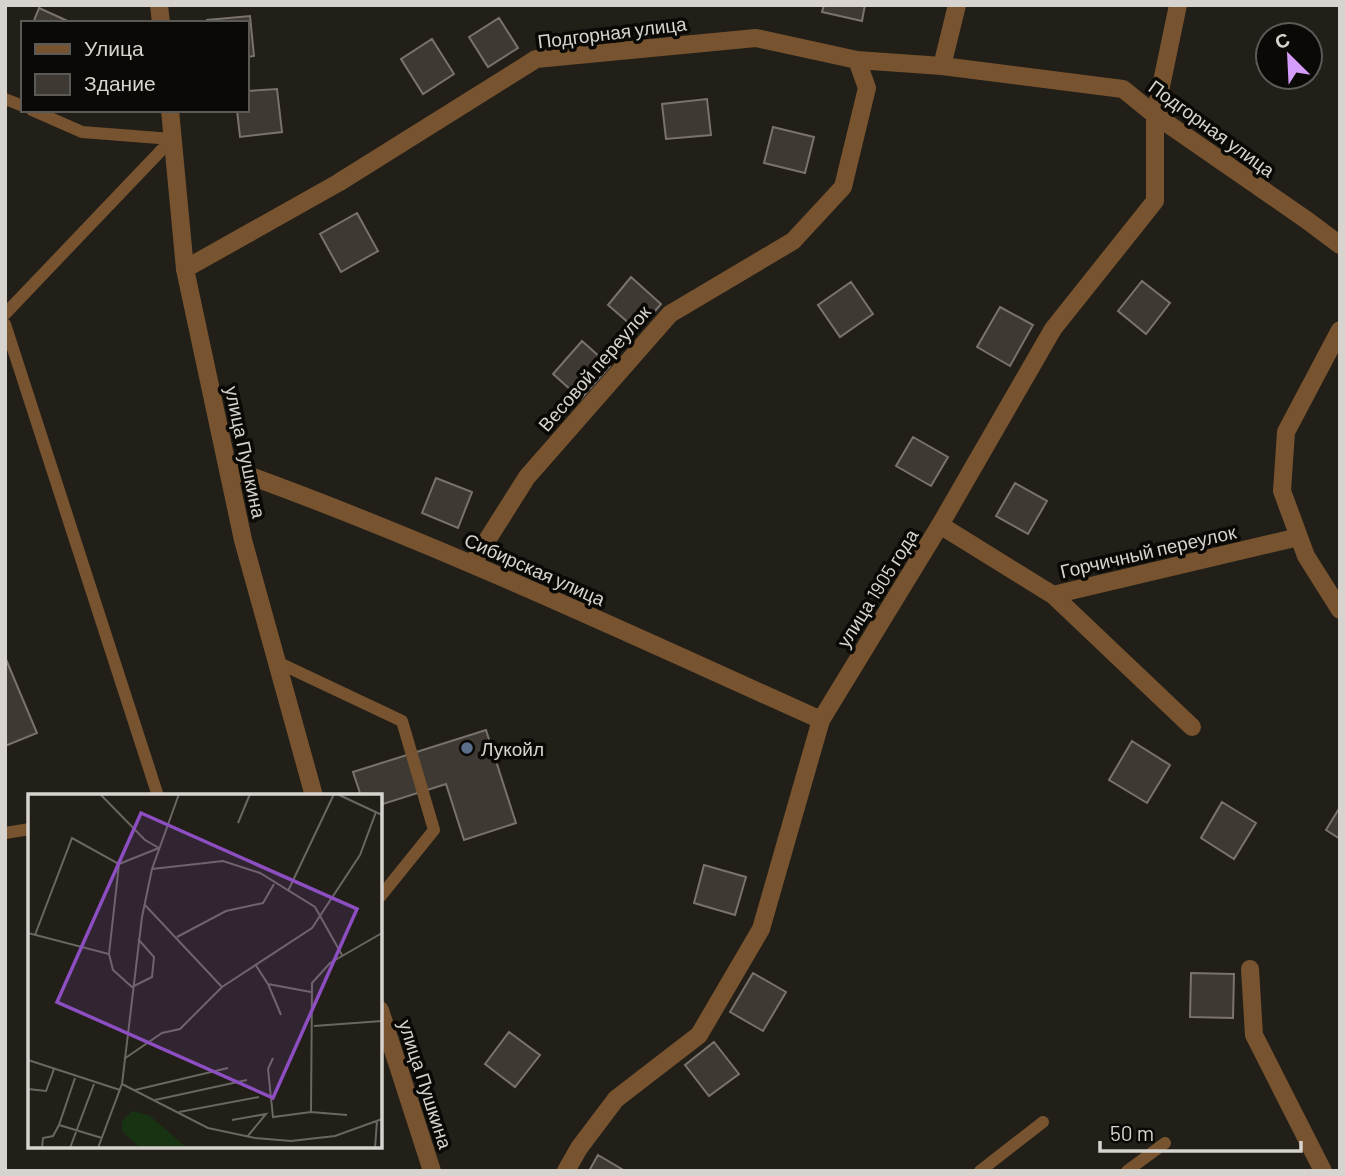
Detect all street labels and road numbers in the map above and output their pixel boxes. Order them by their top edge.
street label: Подгорная улица [536,11,688,53]
street label: Подгорная улица [1145,75,1280,182]
street label: Весовой переулок [533,300,655,436]
street label: улица Пушкина [221,384,271,521]
street label: Горчичный переулок [1058,519,1239,582]
street label: улица 1905 года [831,524,923,651]
street label: Сибирская улица [461,528,609,610]
street label: улица Пушкина [394,1017,458,1152]

